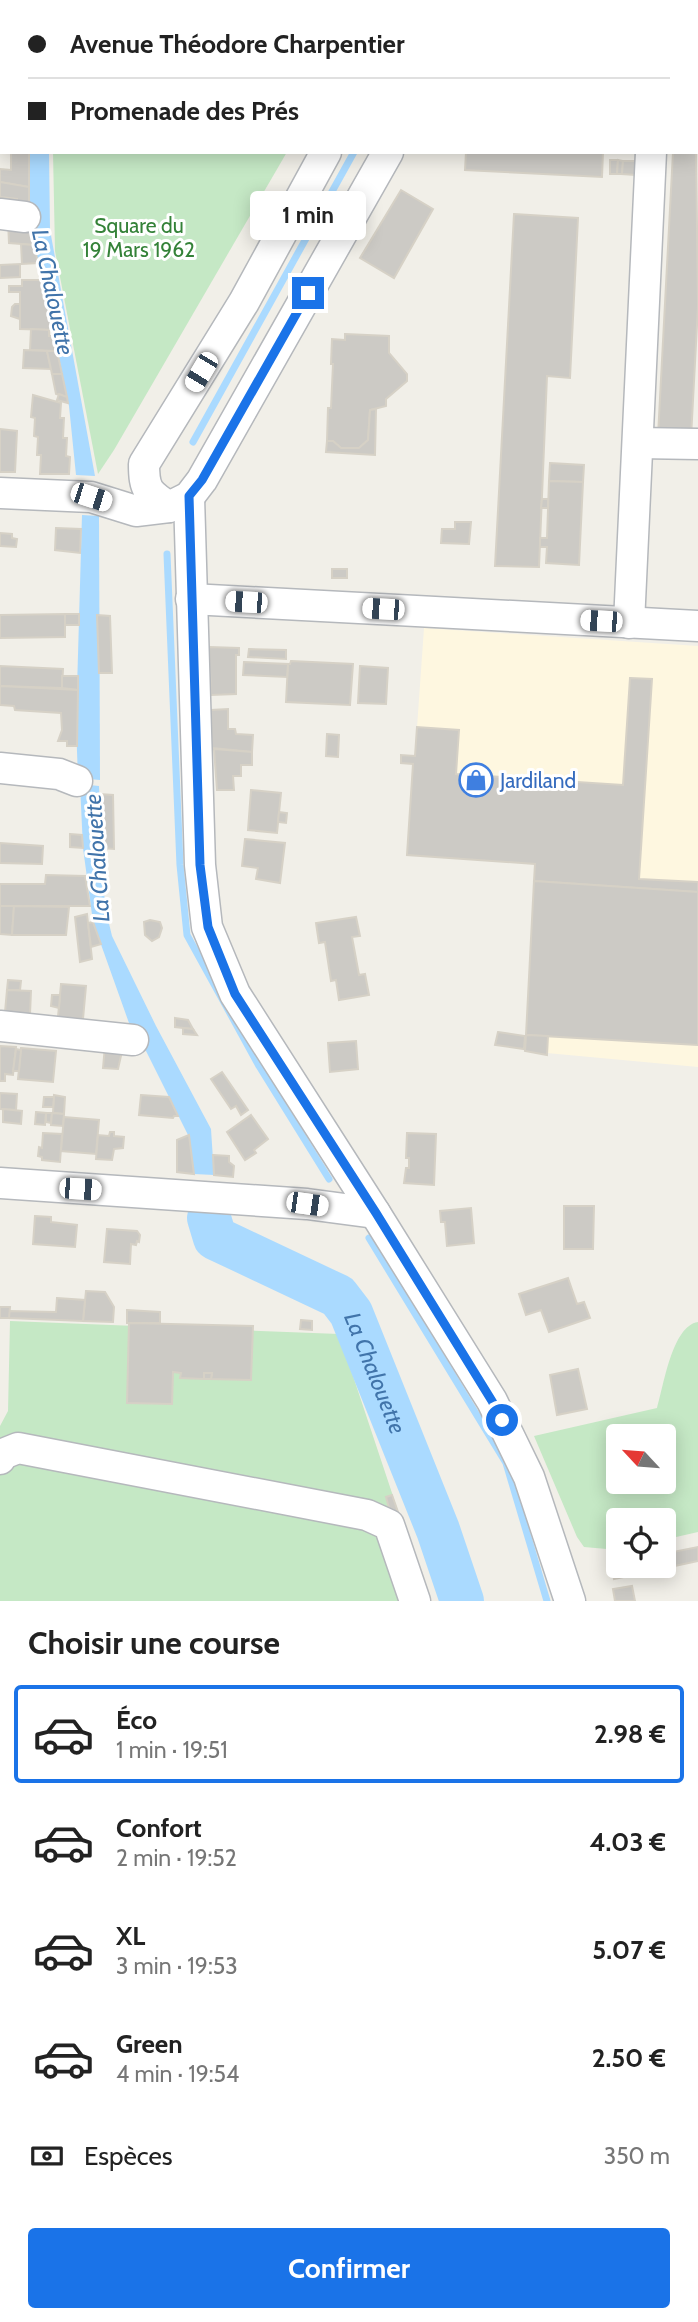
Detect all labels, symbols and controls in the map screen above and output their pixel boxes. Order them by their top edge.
text: Avenue Théodore Charpentier [70,28,405,60]
text: Promenade des Prés [70,95,299,127]
callout: 1 min [250,191,366,240]
text: 1 min [282,201,334,229]
park label: Square du 19 Mars 1962 [83,213,195,262]
water label: La Chalouette [26,226,80,358]
route end [292,277,324,309]
car [182,349,221,395]
car [68,481,115,513]
car [225,590,268,614]
car [362,597,405,621]
car [580,609,623,633]
shop icon: Jardiland [457,761,495,799]
place label: Jardiland [499,768,576,793]
water label: La Chalouette [79,793,115,923]
car [59,1177,102,1201]
car [285,1191,330,1217]
water label: La Chalouette [338,1308,412,1438]
route start [486,1404,518,1436]
north arrow [606,1424,676,1494]
map controls [606,1424,676,1578]
button: locate [606,1508,676,1578]
text: Choisir une course [28,1623,280,1662]
icon: car [32,1703,95,1766]
text: Éco [116,1704,157,1736]
text: 2.98 € [594,1718,666,1750]
text: 1 min · 19:51 [116,1736,228,1764]
icon: car [32,1811,95,1874]
text: Confort [116,1812,202,1844]
text: 4.03 € [589,1826,666,1858]
text: 2 min · 19:52 [116,1844,237,1872]
icon: car [32,1919,95,1982]
text: XL [116,1920,145,1952]
text: 5.07 € [592,1934,666,1966]
text: 3 min · 19:53 [116,1952,238,1980]
icon: car [32,2027,95,2090]
text: Green [116,2028,183,2060]
text: 2.50 € [592,2042,666,2074]
text: 4 min · 19:54 [116,2060,239,2088]
icon: cash [28,2137,66,2175]
text: Espèces [84,2140,173,2172]
text: 350 m [604,2142,670,2170]
button: Confirmer [28,2228,670,2308]

